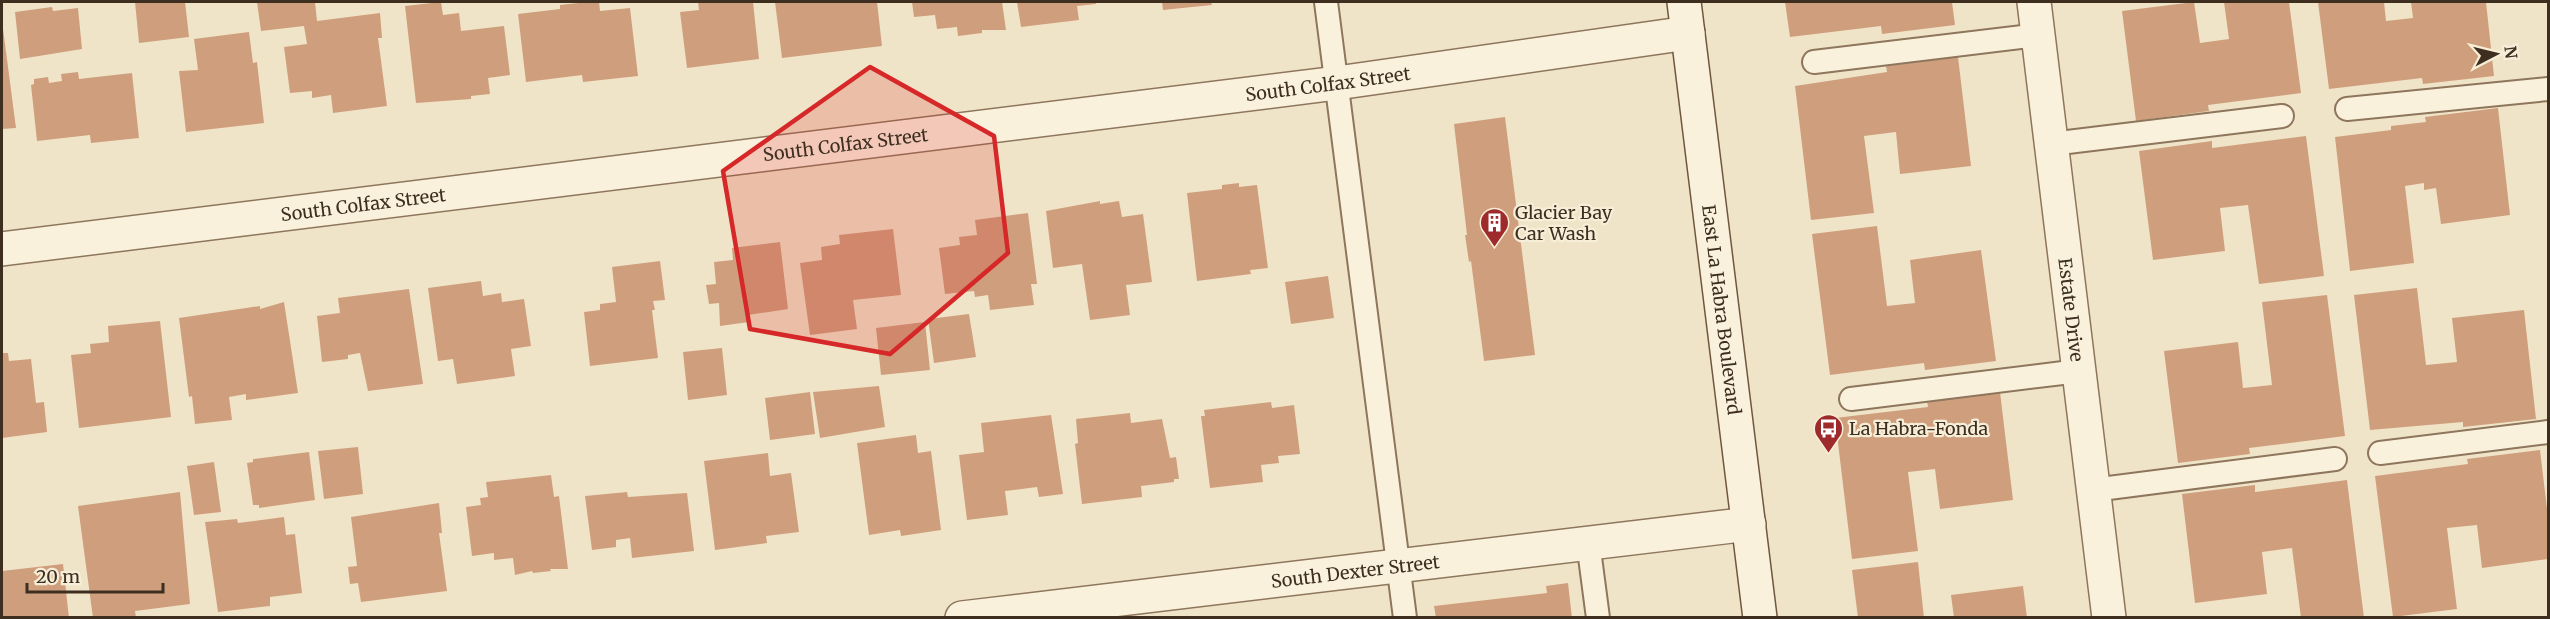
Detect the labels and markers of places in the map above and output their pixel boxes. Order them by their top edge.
place label: Glacier Bay Car Wash [1515,201,1613,245]
building icon: Glacier Bay Car Wash [1478,206,1510,248]
bus stop icon: La Habra-Fonda [1812,412,1844,454]
place label: La Habra-Fonda [1849,417,1988,440]

